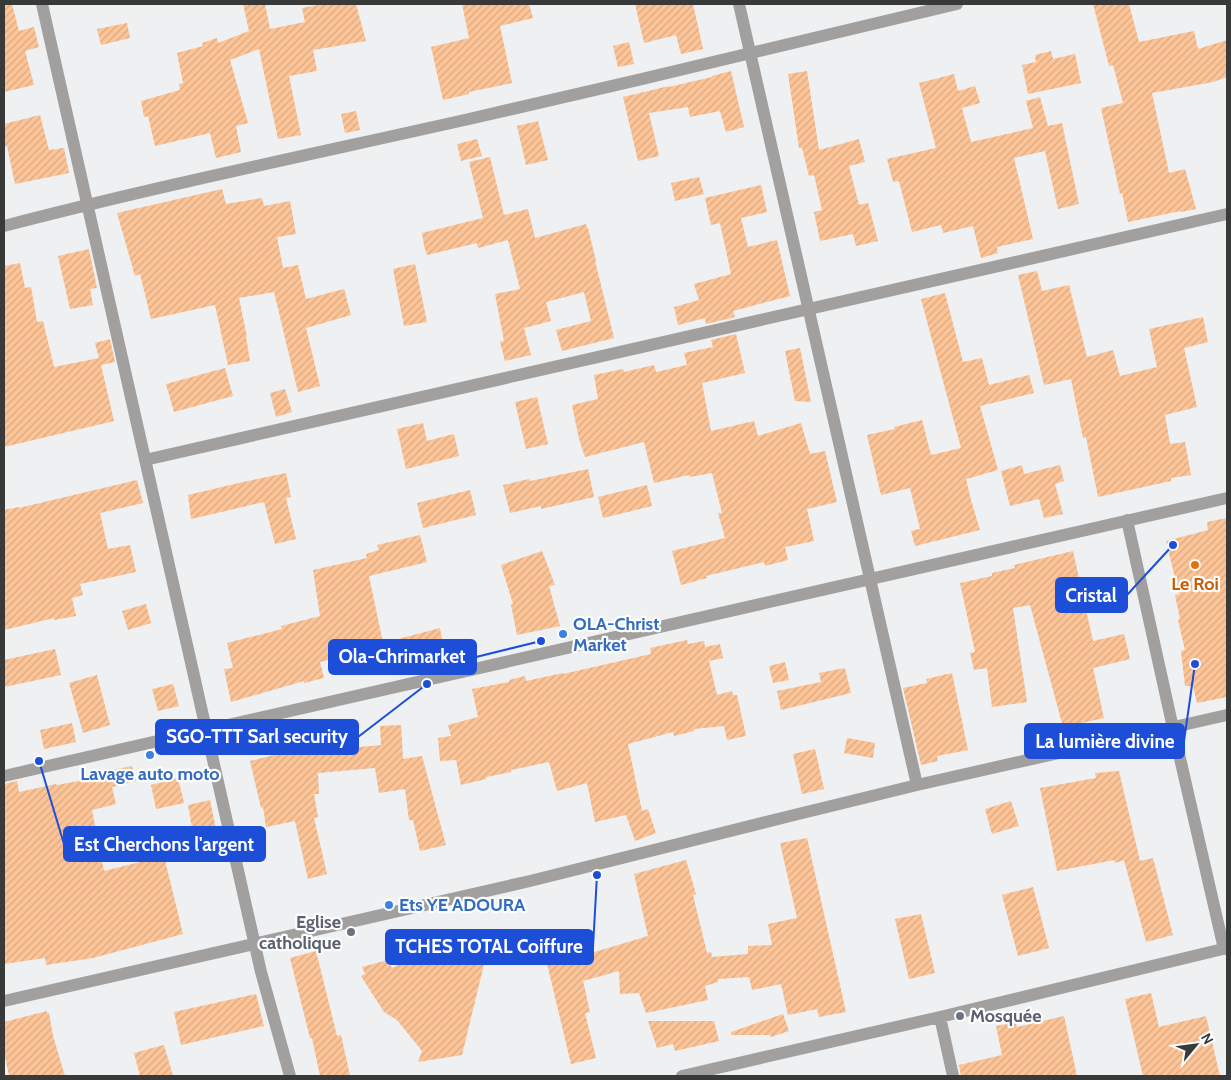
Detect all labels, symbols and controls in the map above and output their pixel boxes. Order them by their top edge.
marker: Le Roi [1189,559,1201,571]
place label: Le Roi [1171,573,1219,595]
callout: Cristal [1056,578,1127,612]
text: Cristal [1065,584,1117,607]
place label: OLA-Christ Market [573,613,659,656]
marker: OLA-Christ Market [557,628,569,640]
callout: Ola-Chrimarket [329,640,476,674]
text: Ola-Chrimarket [339,645,466,668]
callout: SGO-TTT Sarl security [156,720,358,754]
callout: La lumière divine [1025,724,1184,758]
text: SGO-TTT Sarl security [166,725,349,748]
text: La lumière divine [1035,730,1175,753]
marker: Lavage auto moto [144,749,156,761]
place label: Lavage auto moto [80,763,220,785]
callout: Est Cherchons l'argent [64,827,265,861]
text: Est Cherchons l'argent [74,833,255,856]
place label: Ets YE ADOURA [399,894,526,916]
marker: Ets YE ADOURA [383,899,395,911]
place label: Eglise catholique [259,911,341,954]
marker: Eglise catholique [345,926,357,938]
callout: TCHES TOTAL Coiffure [386,930,593,964]
text: TCHES TOTAL Coiffure [395,935,583,958]
place label: Mosquée [970,1005,1041,1027]
marker: Mosquée [954,1010,966,1022]
north arrow [1171,1020,1221,1070]
text: N [1197,1030,1218,1047]

